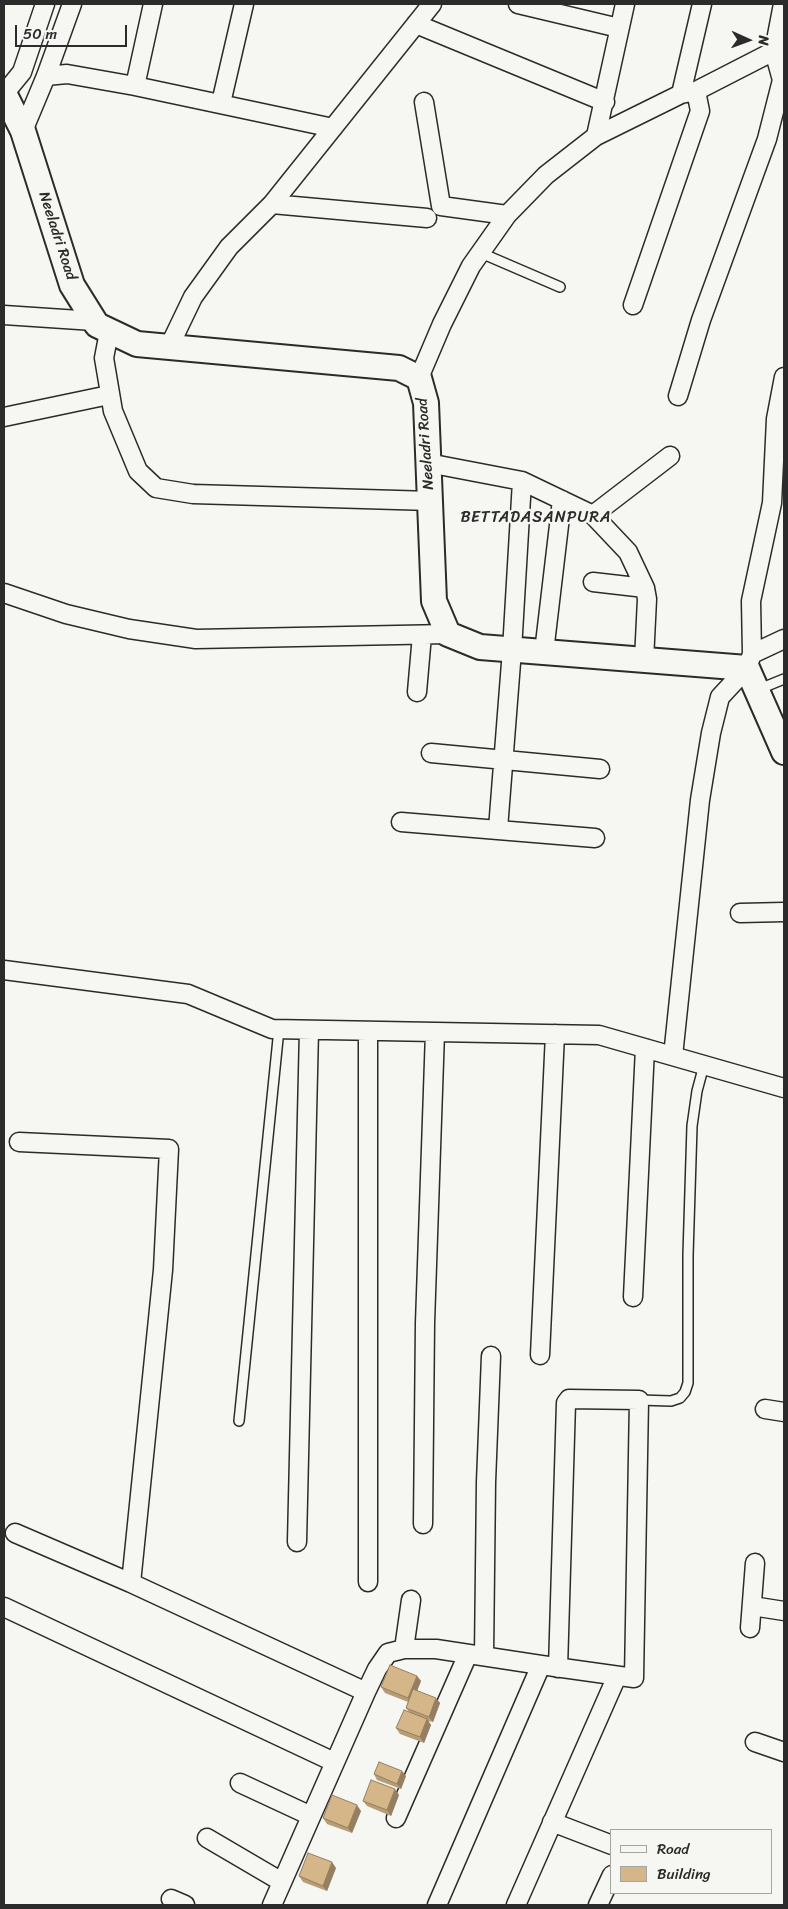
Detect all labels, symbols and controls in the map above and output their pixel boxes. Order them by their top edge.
scale bar [18,15,130,47]
north arrow [723,15,773,65]
text: 50 m [23,21,57,47]
text: N [751,35,776,46]
street label: Neeladri Road [34,190,80,282]
street label: Neeladri Road [414,398,438,490]
district label: BETTADASANPURA [460,508,612,528]
legend [610,1829,773,1894]
text: Road [657,1836,689,1862]
text: Building [657,1861,711,1887]

